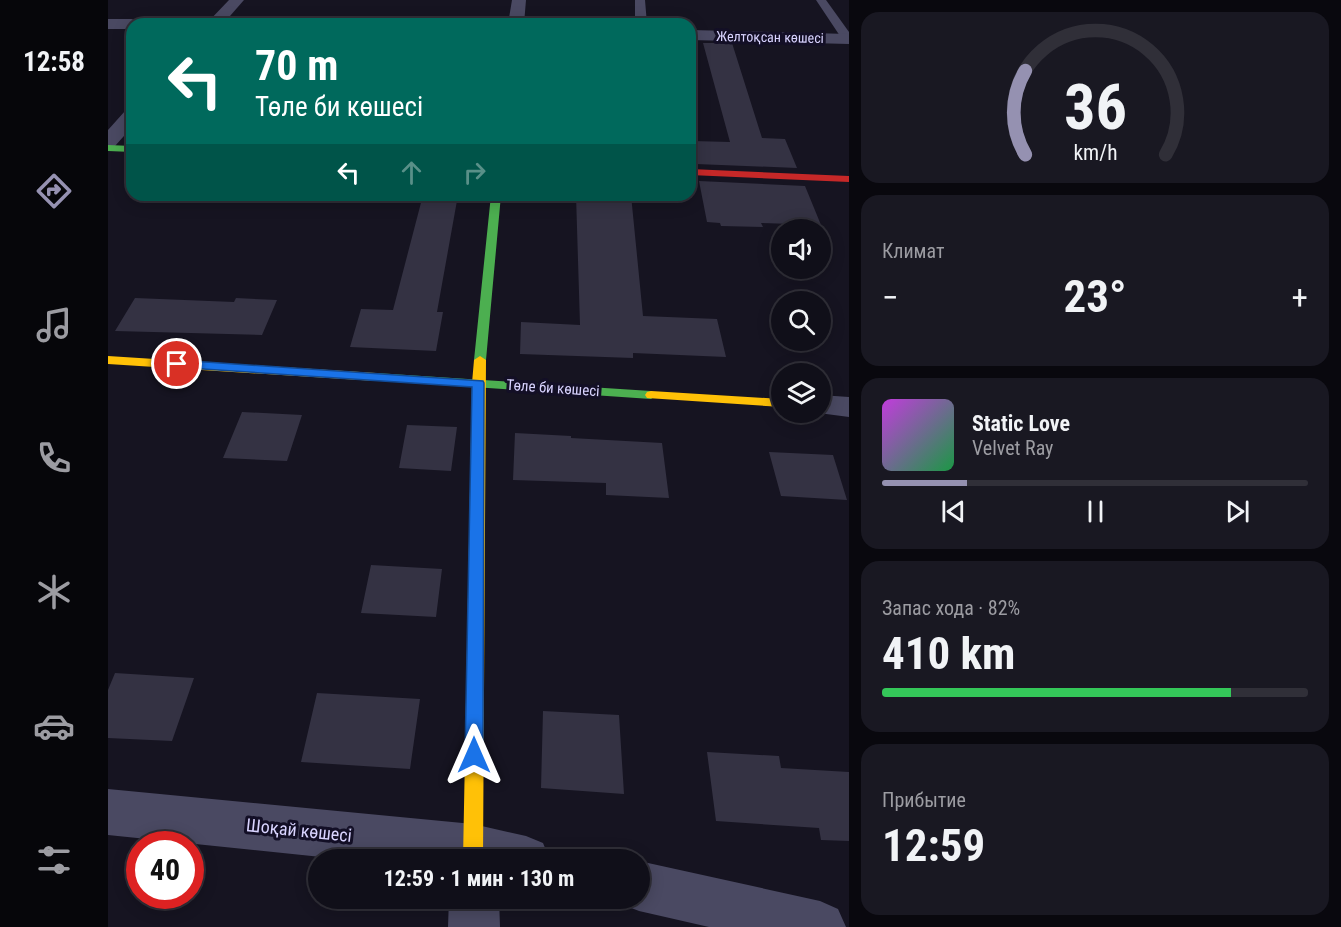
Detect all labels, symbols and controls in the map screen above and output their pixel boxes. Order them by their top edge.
street label: Желтоқсан көшесі [716,28,824,46]
text: 70 m [255,41,338,90]
icon: left [156,42,234,120]
text: 12:58 [23,46,85,78]
text: 36 [1063,71,1127,144]
text: Төле би көшесі [255,91,423,123]
text: km/h [1073,140,1117,165]
icon: left [332,156,365,189]
icon: ahead [395,156,428,189]
icon: right [458,156,491,189]
icon: directions [33,170,75,212]
map controls [771,219,831,423]
button: sound [771,219,831,279]
text: Климат [882,239,944,263]
text: 23° [1064,270,1127,323]
text: − [882,278,899,317]
text: + [1292,278,1308,317]
button: search [771,291,831,351]
icon: music [33,304,75,346]
pin [151,338,202,389]
icon: arrive [160,347,193,380]
button: layers [771,363,831,423]
street label: Төле би көшесі [506,376,600,400]
text: Static Love [972,411,1070,436]
text: Velvet Ray [972,436,1053,460]
icon: phone [33,437,75,479]
icon: previous [937,495,970,528]
icon: pause [1079,495,1112,528]
icon: next [1221,495,1254,528]
icon: climate [33,571,75,613]
text: Запас хода · 82% [882,596,1020,620]
text: 410 km [882,627,1015,680]
icon: car [33,705,75,747]
position arrow [442,723,506,787]
text: Прибытие [882,788,966,812]
street label: Шоқай көшесі [245,814,353,846]
text: 12:59 [882,819,985,872]
speed limit sign: 40 [126,831,204,909]
icon: filters [33,839,75,881]
text: 12:59 · 1 мин · 130 m [384,866,574,891]

